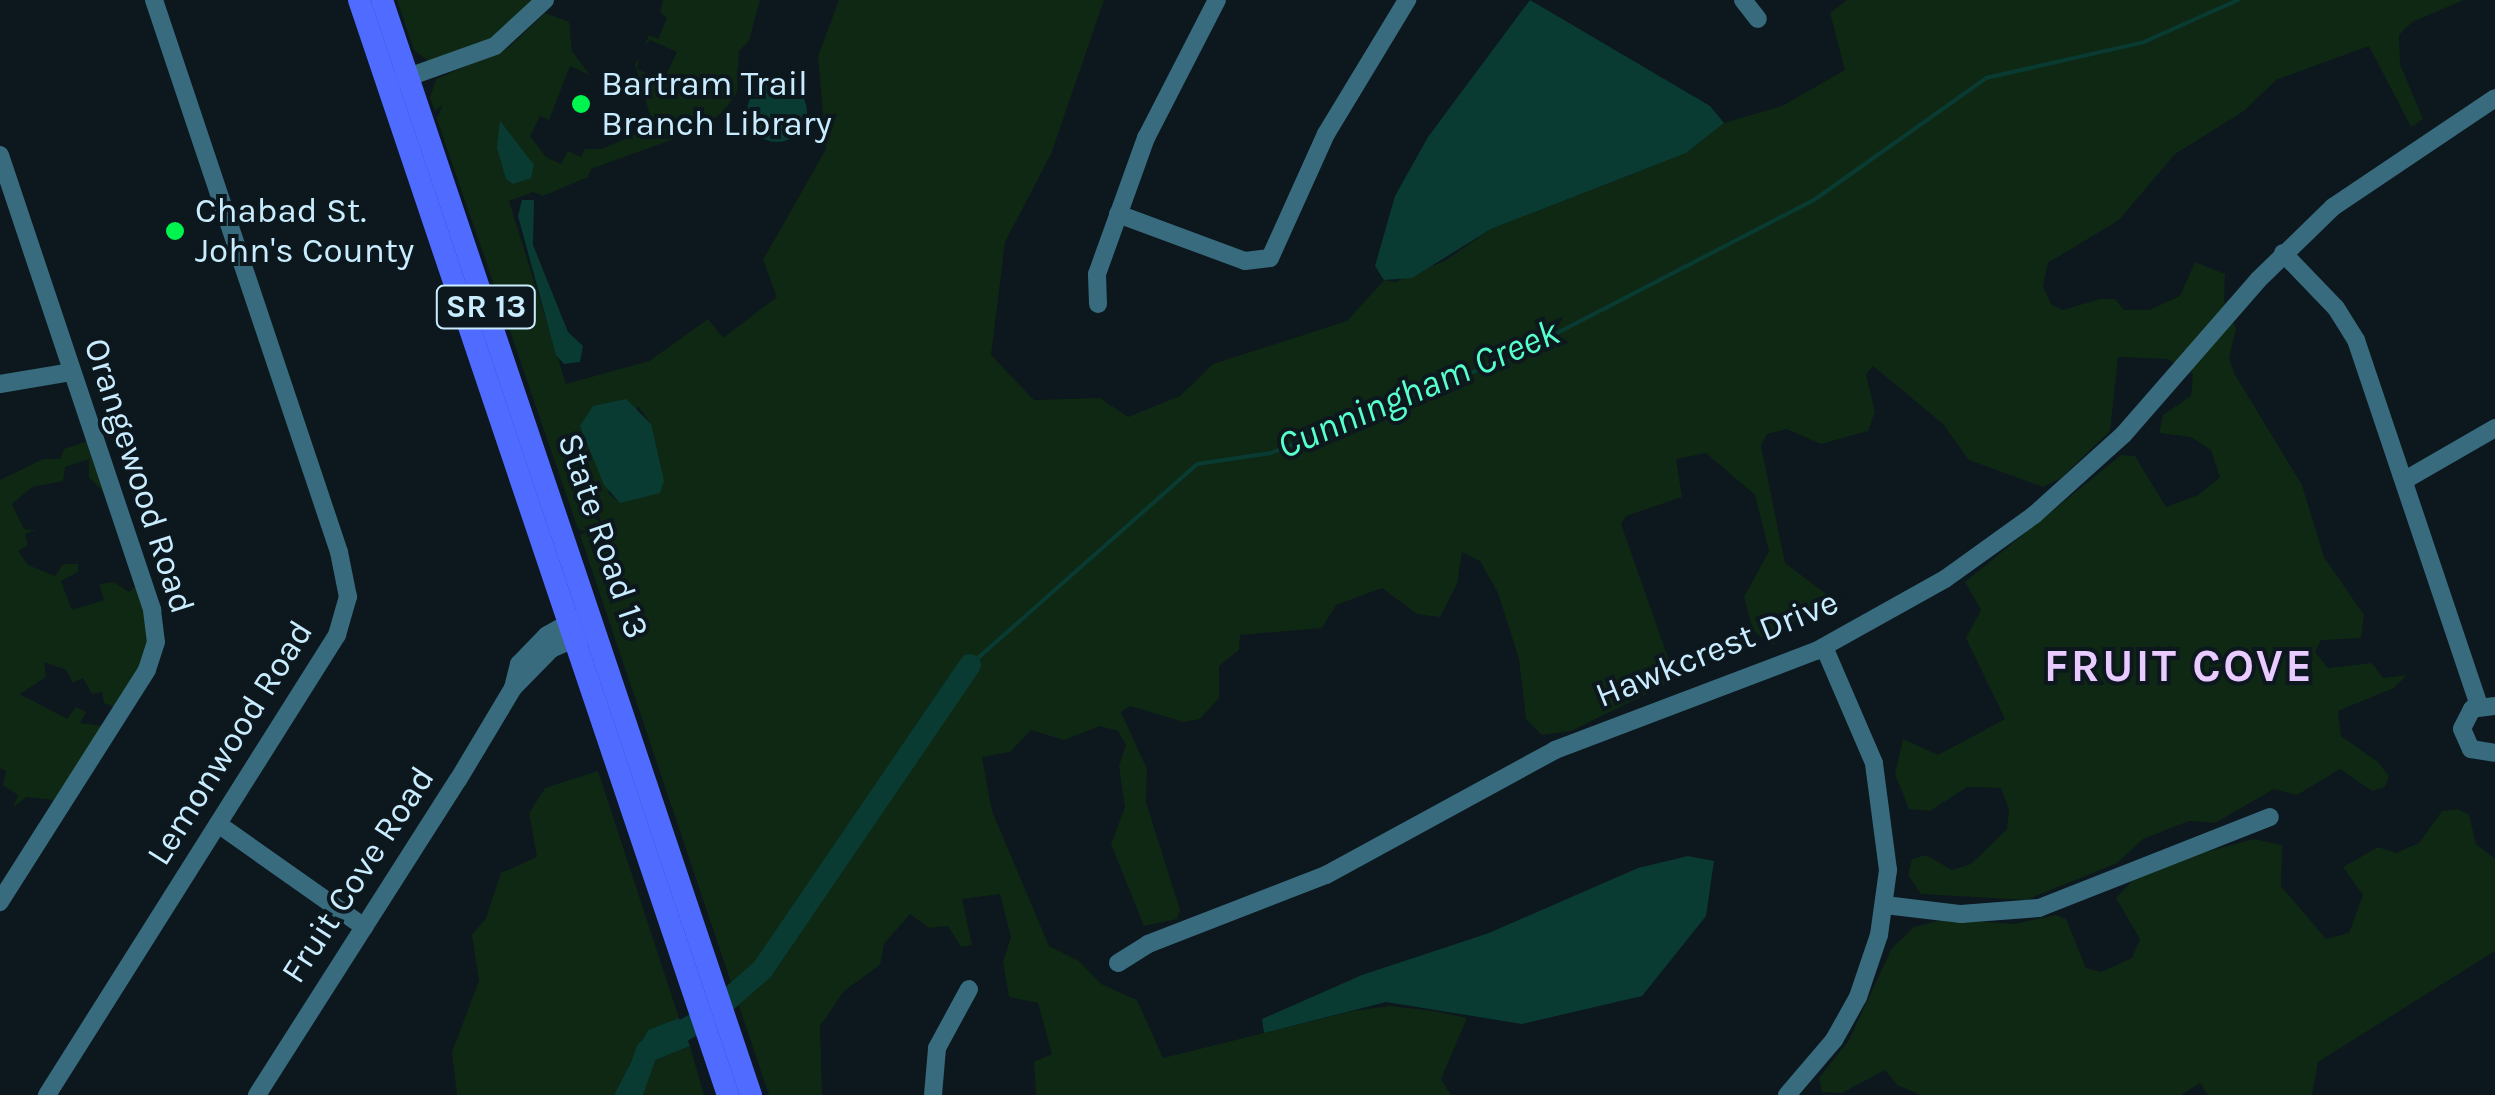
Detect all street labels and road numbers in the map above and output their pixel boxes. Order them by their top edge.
road number: SR 13 [434,280,538,334]
street label: Orangewood Road [75,333,203,619]
street label: State Road 13 [548,428,658,644]
street label: Hawkcrest Drive [1590,581,1844,717]
street label: Lemonwood Road [138,613,322,873]
street label: Fruit Cove Road [273,759,443,991]

